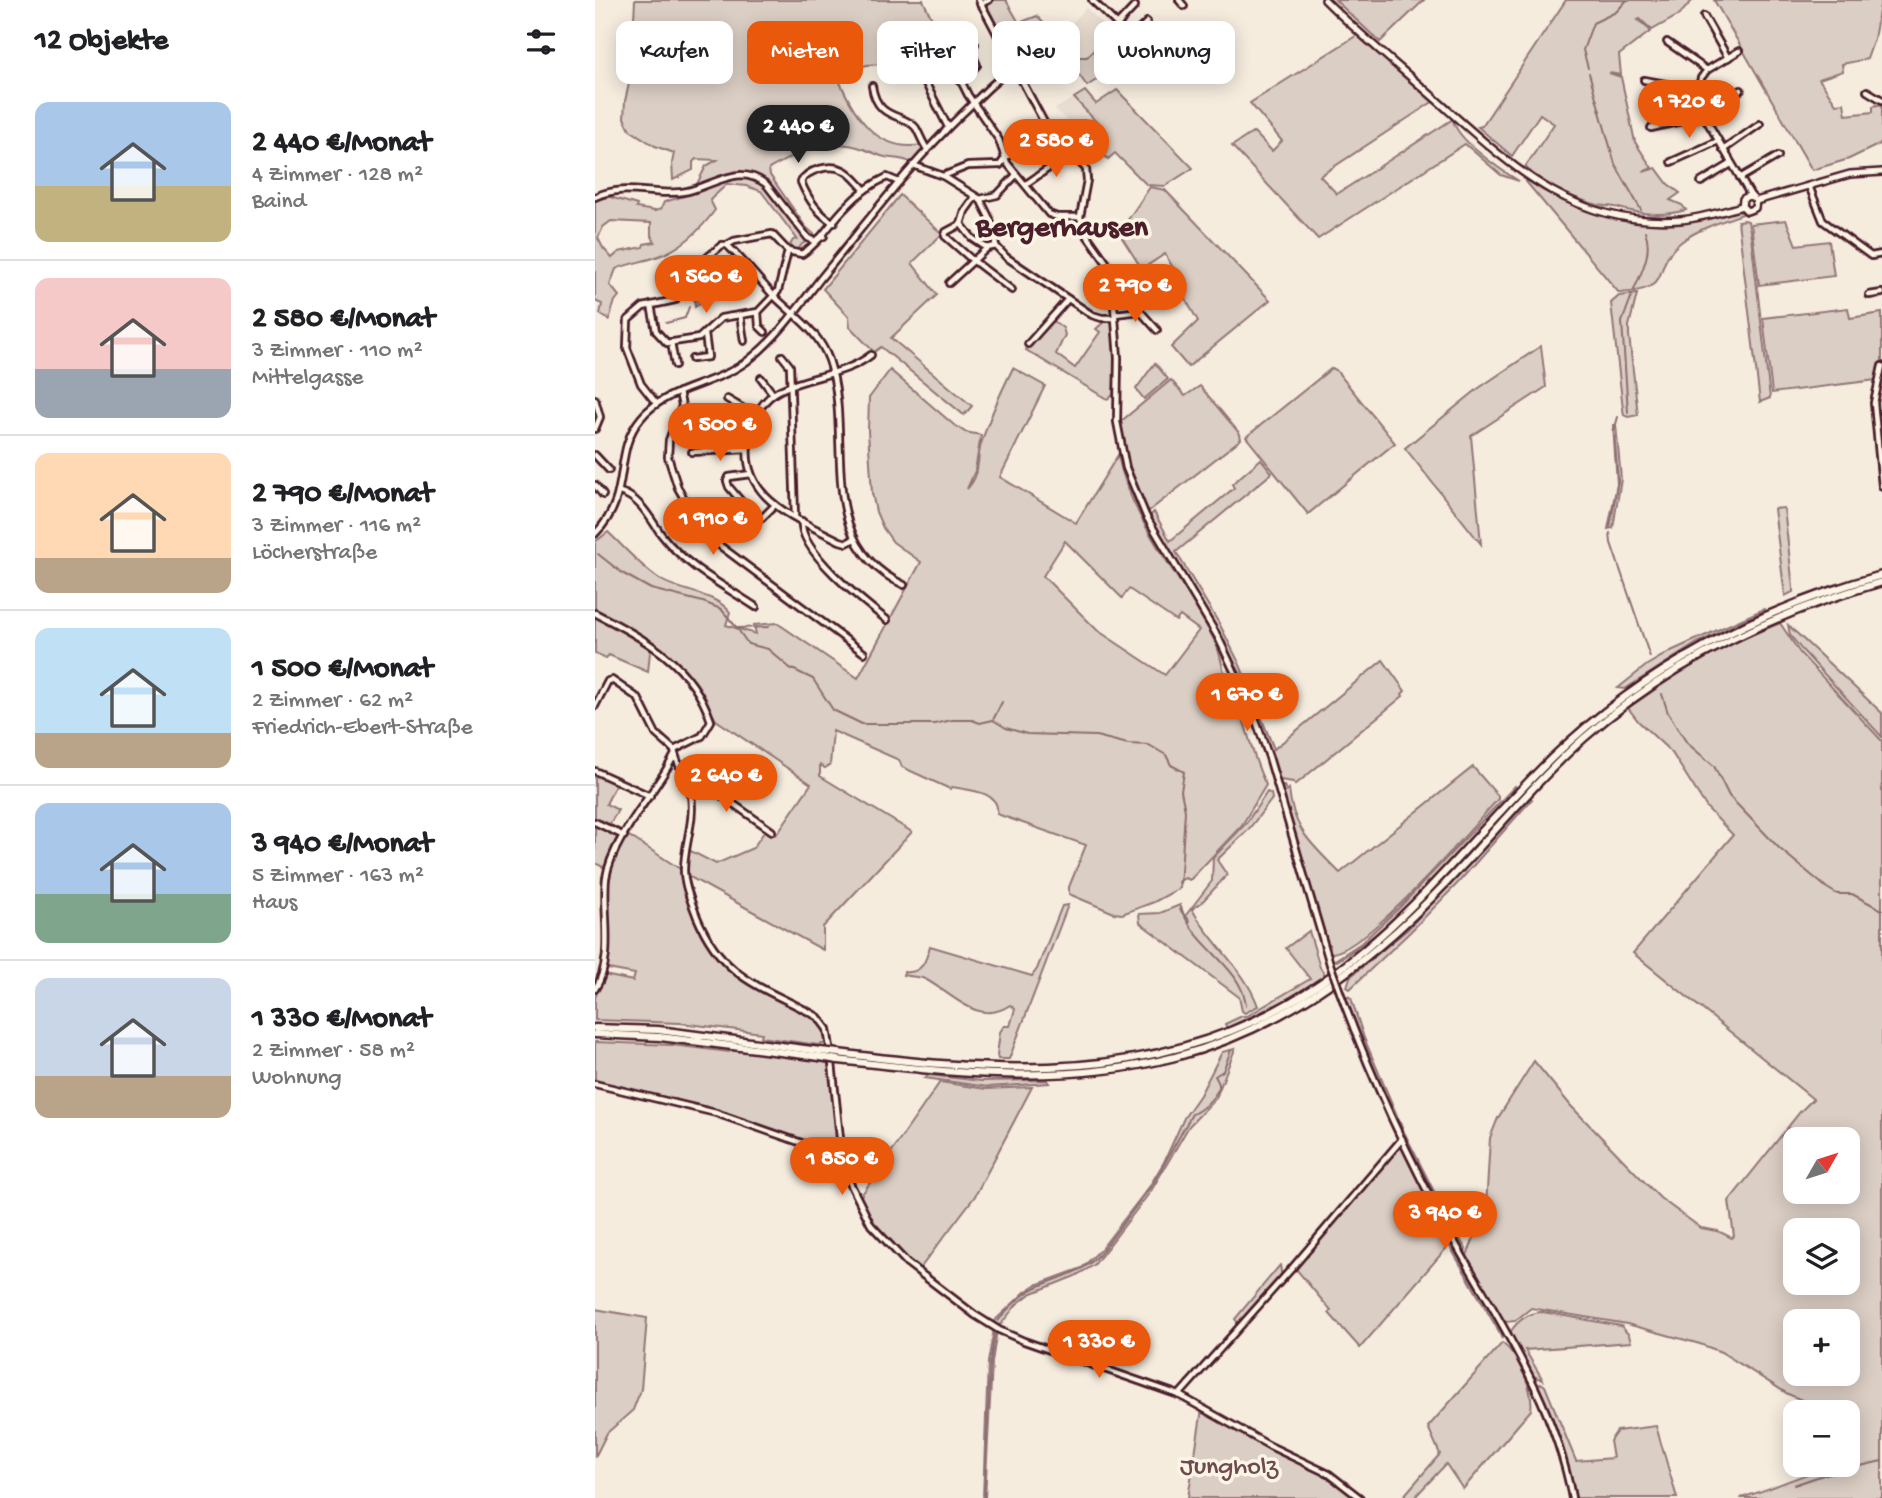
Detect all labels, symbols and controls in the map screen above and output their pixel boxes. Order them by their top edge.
chip: Kaufen [616,21,733,84]
chip: Mieten [747,21,863,84]
chip: Filter [877,21,978,84]
chip: Neu [992,21,1080,84]
chip: Wohnung [1094,21,1235,84]
icon: filters [522,23,560,61]
text: 12 Objekte [35,25,168,60]
pin: 1 720 € [1624,80,1754,140]
text: 1 720 € [1654,89,1724,116]
pin: 2 440 € [733,106,863,165]
text: 2 440 € [763,114,833,141]
pin: 2 580 € [991,120,1121,179]
text: 2 440 €/Monat [252,127,431,162]
text: 2 580 € [1019,128,1093,155]
icon: home [91,130,175,214]
text: 4 Zimmer · 128 m² [252,162,423,189]
text: Baind [252,189,306,216]
district label: Bergerhausen [975,212,1149,247]
pin: 1 560 € [641,256,771,315]
text: 1 560 € [671,264,741,291]
pin: 2 790 € [1070,264,1200,324]
text: 2 790 € [1099,273,1171,300]
text: 2 580 €/Monat [252,303,435,338]
icon: home [91,306,175,390]
text: 3 Zimmer · 110 m² [252,338,423,365]
text: Mittelgasse [252,365,363,392]
pin: 1 500 € [655,404,785,463]
text: 1 500 € [684,412,756,439]
text: 2 790 €/Monat [252,478,433,513]
icon: home [91,481,175,565]
pin: 1 910 € [648,498,778,557]
text: 1 910 € [679,506,747,533]
text: 3 Zimmer · 116 m² [252,513,421,540]
text: Löcherstraße [252,540,377,567]
text: 1 500 €/Monat [252,653,433,688]
icon: home [91,656,175,740]
pin: 1 670 € [1182,674,1312,733]
text: 1 670 € [1212,682,1282,709]
text: 2 Zimmer · 62 m² [252,688,413,715]
text: Friedrich-Ebert-Straße [252,715,473,742]
pin: 2 640 € [661,754,791,814]
text: 2 640 € [690,763,762,790]
text: 3 940 €/Monat [252,828,433,863]
icon: home [91,831,175,915]
text: 5 Zimmer · 163 m² [252,863,424,890]
text: Haus [252,890,297,917]
text: 1 330 €/Monat [252,1003,431,1038]
icon: home [91,1006,175,1090]
text: 2 Zimmer · 58 m² [252,1038,415,1065]
text: Wohnung [252,1065,342,1092]
north arrow [1783,1127,1860,1204]
map controls [1783,1127,1860,1477]
pin: 1 850 € [777,1138,907,1197]
text: 1 850 € [806,1146,878,1173]
pin: 3 940 € [1380,1192,1510,1251]
text: 3 940 € [1409,1200,1481,1227]
button: layers [1783,1218,1860,1295]
button: + [1783,1309,1860,1386]
pin: 1 330 € [1034,1320,1164,1380]
text: 1 330 € [1064,1329,1134,1356]
button: − [1783,1400,1860,1477]
park label: Jungholz [1180,1453,1279,1484]

